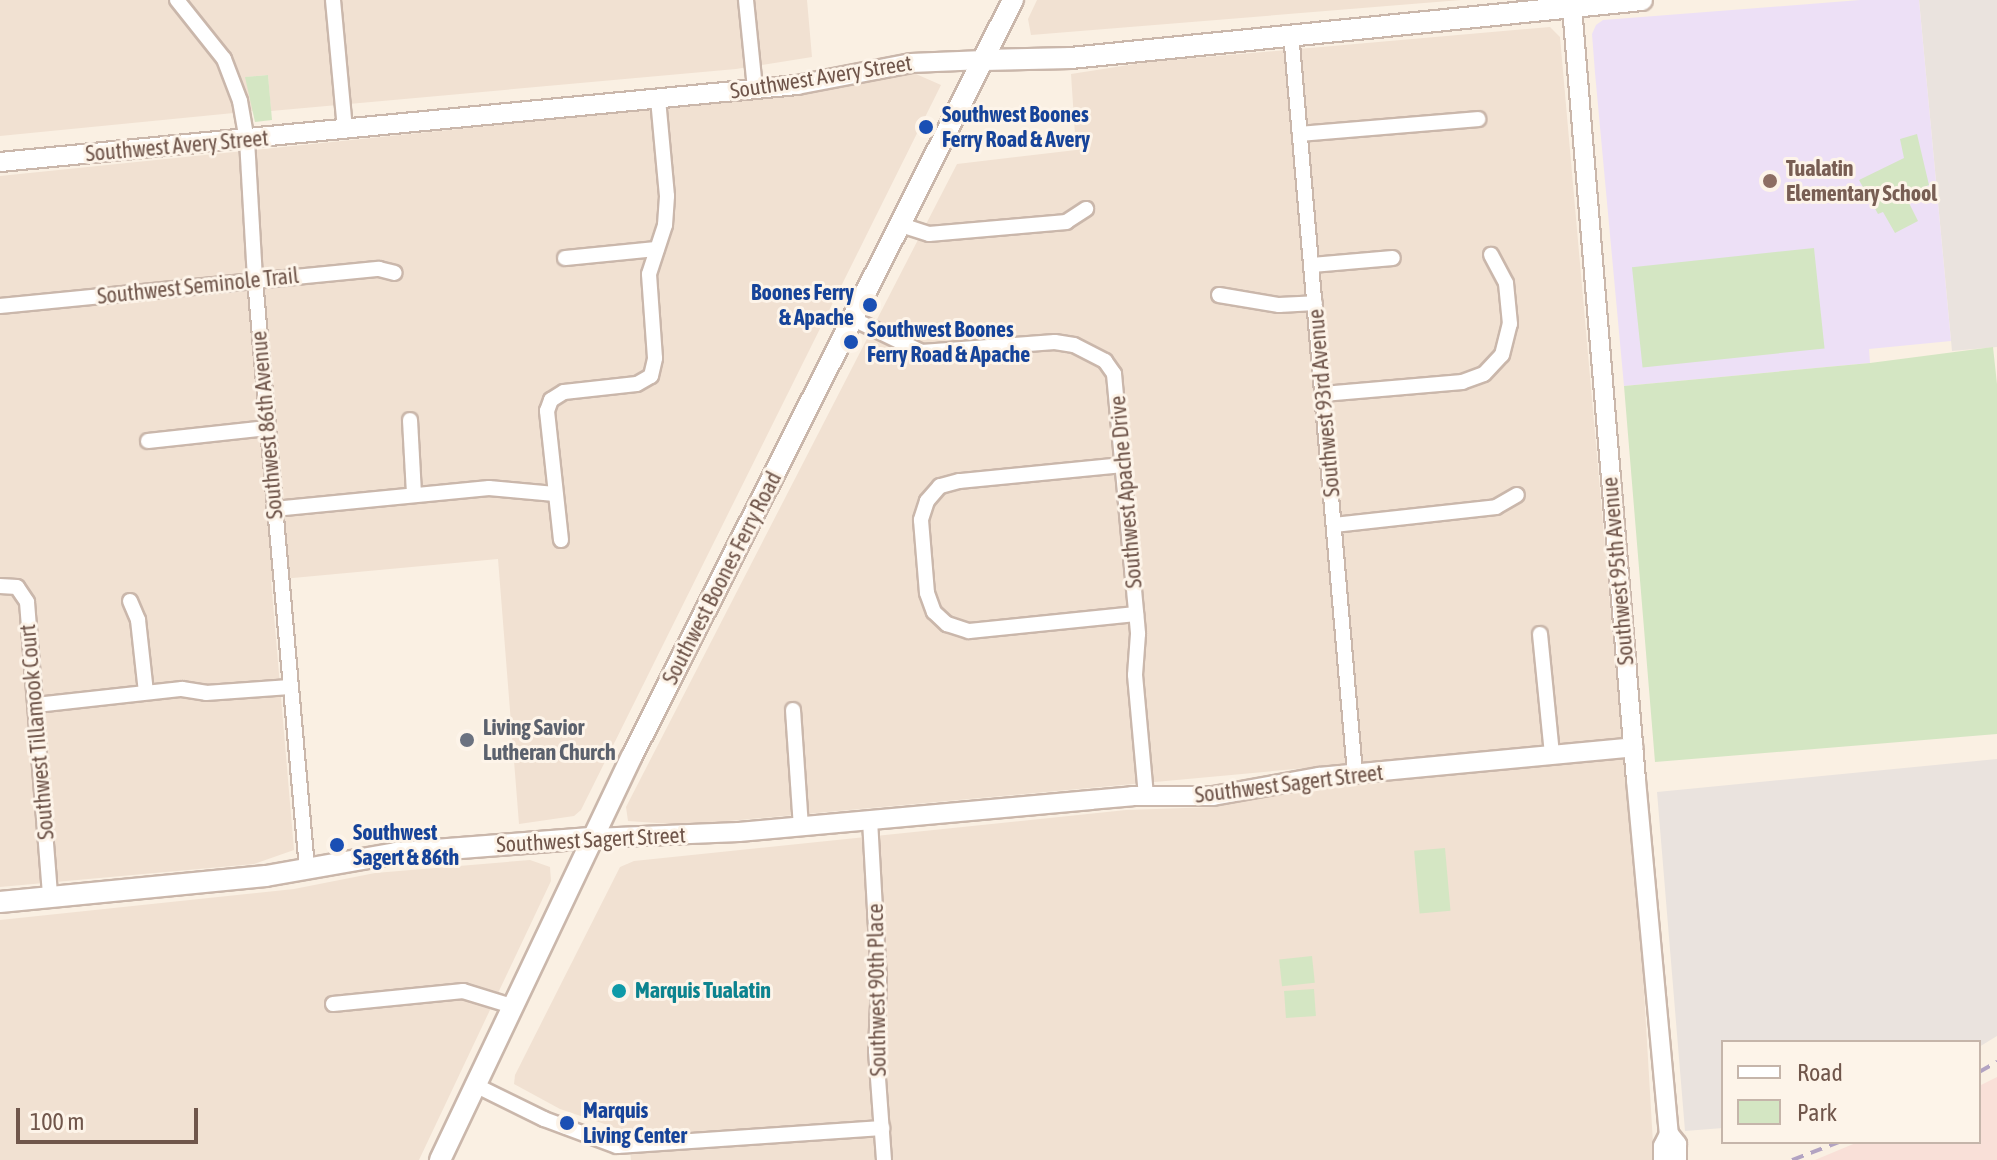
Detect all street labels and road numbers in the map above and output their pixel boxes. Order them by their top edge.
street label: Southwest Avery Street [728,50,914,104]
street label: Southwest Avery Street [84,125,270,167]
street label: Southwest Seminole Trail [96,262,300,310]
street label: Southwest 93rd Avenue [1303,308,1345,498]
street label: Southwest 86th Avenue [246,330,288,520]
street label: Southwest Apache Drive [1104,395,1148,589]
street label: Southwest Boones Ferry Road [657,467,787,689]
street label: Southwest 95th Avenue [1597,476,1639,666]
street label: Southwest Tillamook Court [14,623,60,841]
street label: Southwest Sagert Street [1193,759,1385,809]
street label: Southwest Sagert Street [496,822,686,858]
street label: Southwest 90th Place [862,903,892,1077]

